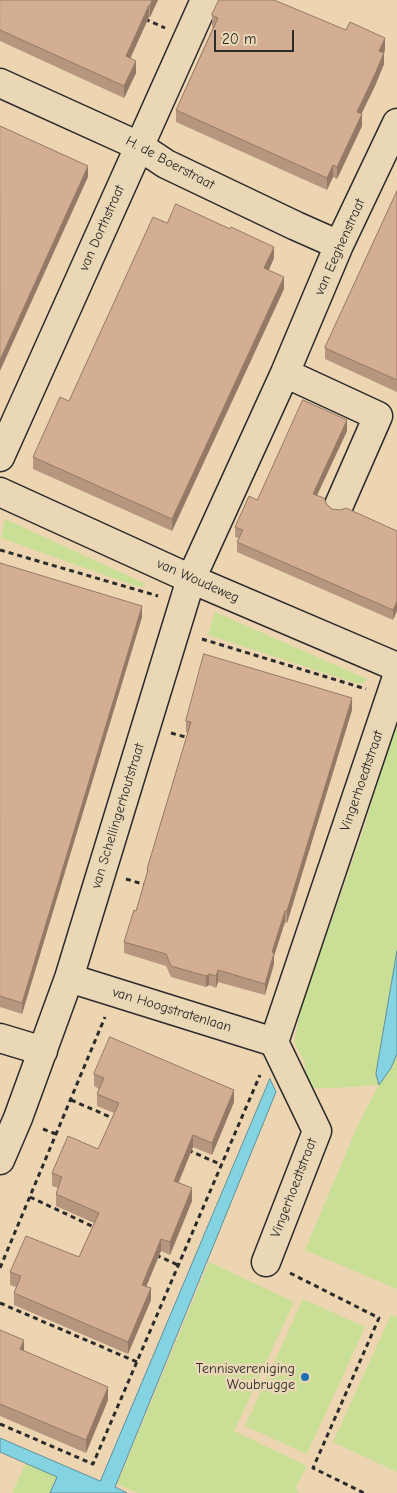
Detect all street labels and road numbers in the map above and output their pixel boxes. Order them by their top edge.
street label: H. de Boerstraat [123,133,217,193]
street label: van Dorthstraat [76,183,128,273]
street label: van Eeghenstraat [311,196,369,298]
street label: van Woudeweg [154,555,242,607]
street label: Vingerhoedtstraat [337,728,387,834]
street label: van Schellingerhoutstraat [88,741,148,891]
street label: van Hoogstratenlaan [110,984,234,1036]
street label: Vingerhoedtstraat [267,1136,321,1240]

